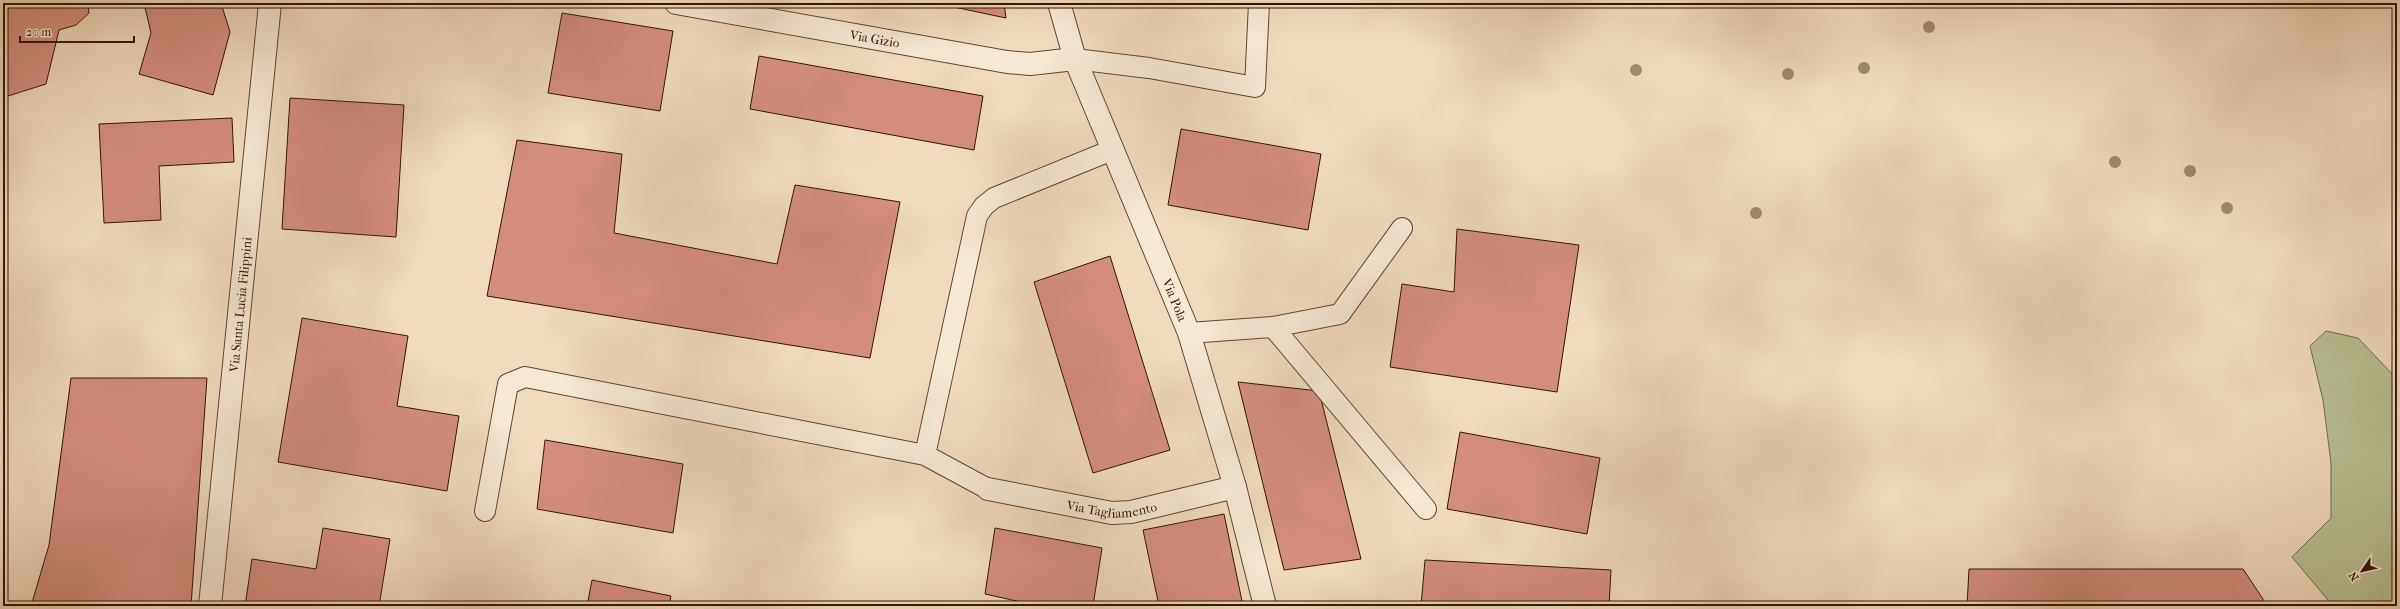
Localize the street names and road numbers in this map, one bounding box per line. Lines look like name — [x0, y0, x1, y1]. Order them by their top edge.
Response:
street label: Via Gizio — [848, 26, 901, 50]
street label: Via Santa Lucia Filippini — [226, 236, 254, 374]
street label: Via Pola — [1159, 275, 1191, 324]
street label: Via Tagliamento — [1065, 497, 1159, 521]

